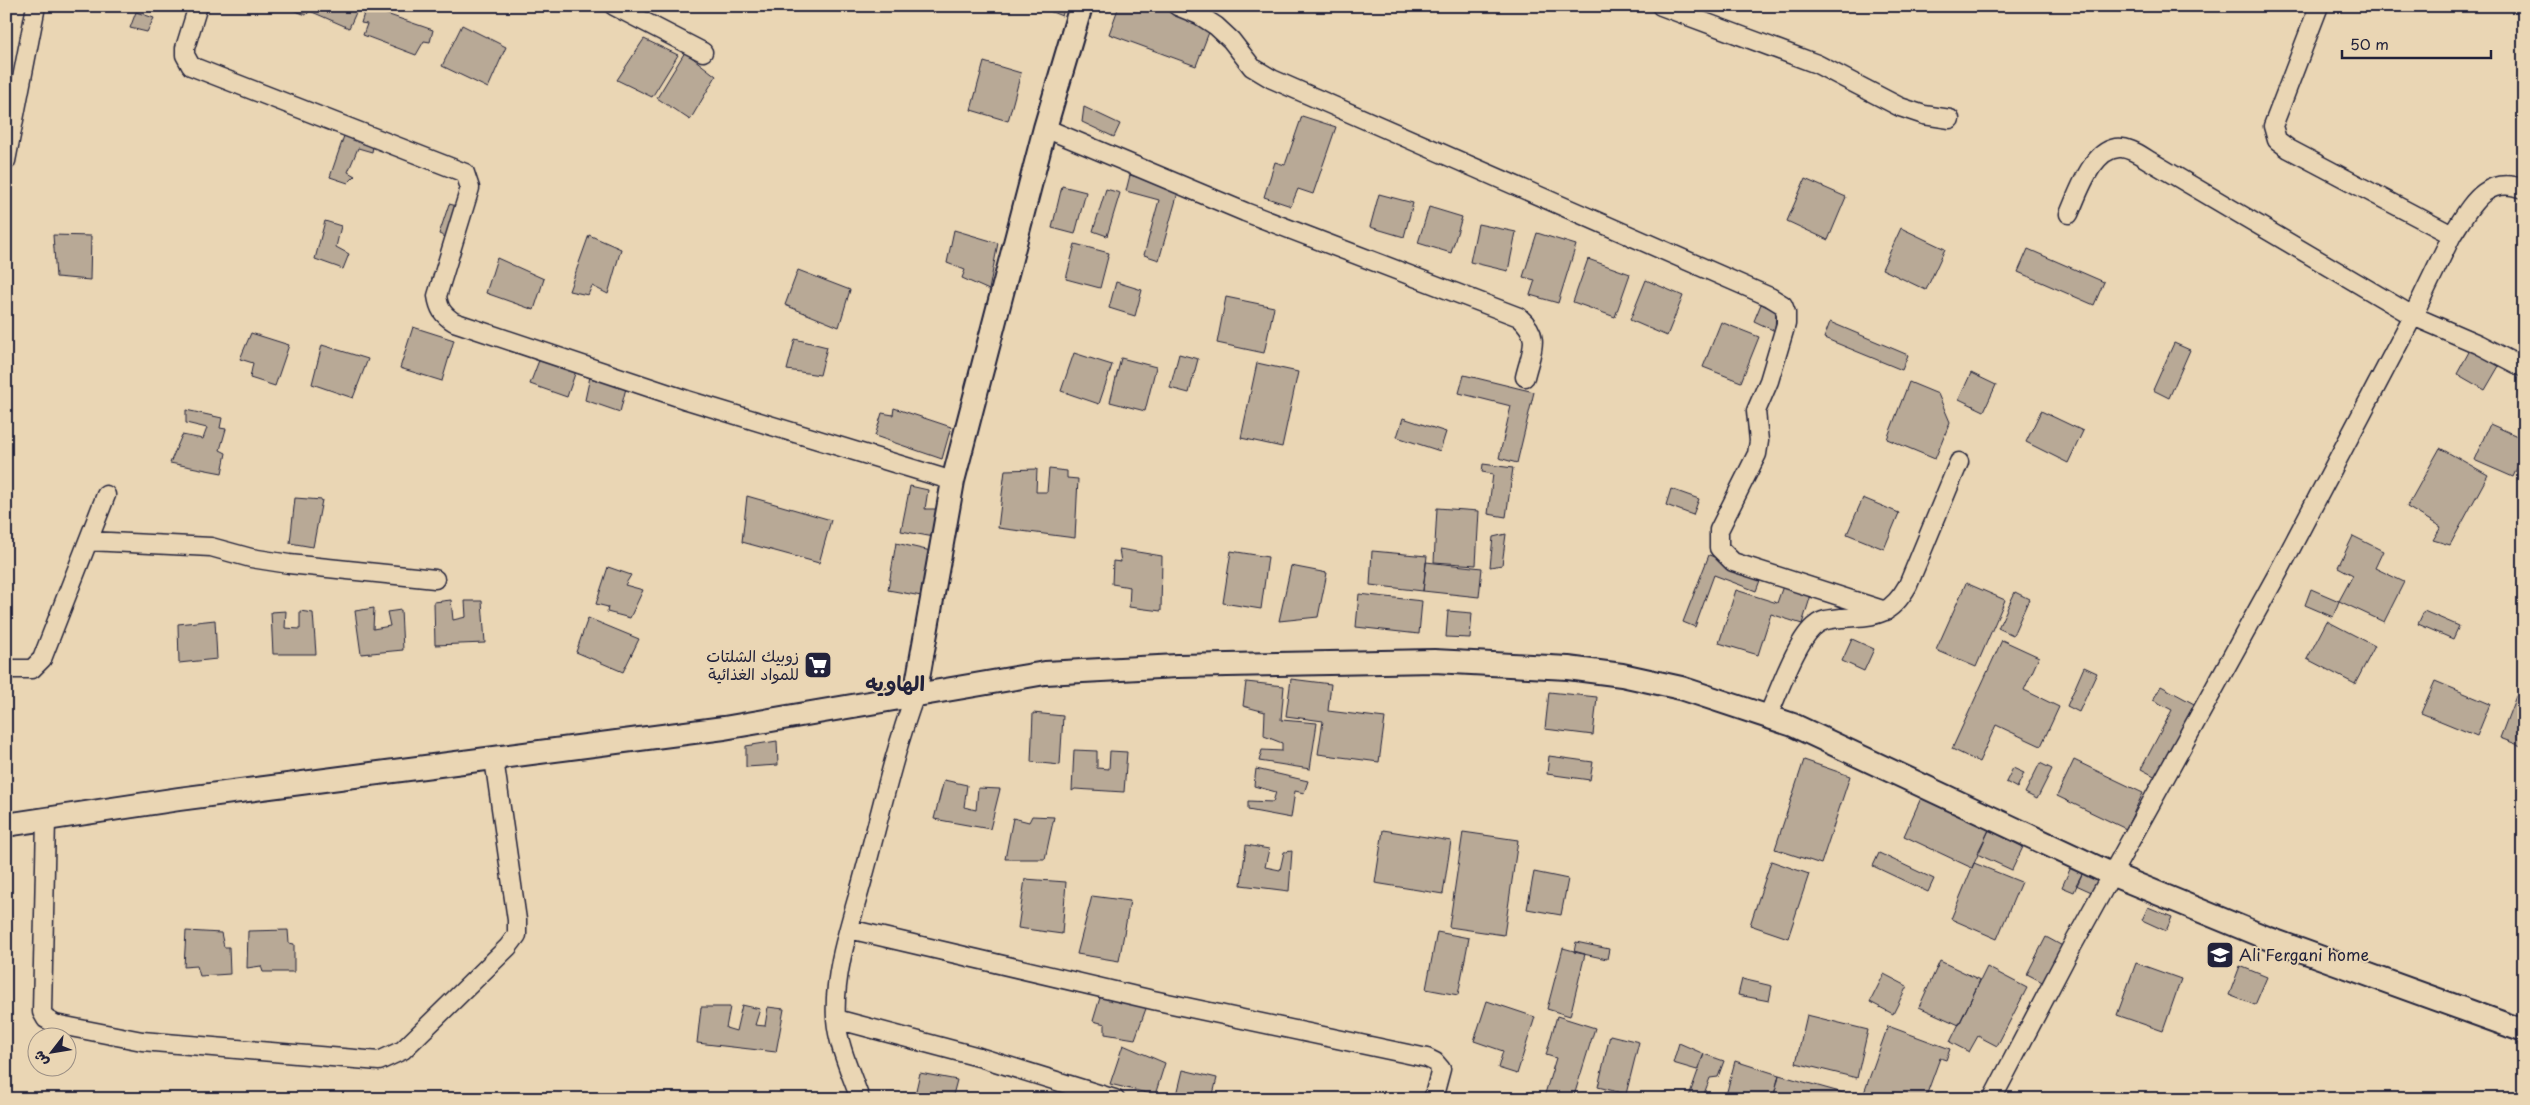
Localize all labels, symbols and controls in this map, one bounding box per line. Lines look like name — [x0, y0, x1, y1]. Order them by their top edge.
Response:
scale bar — [2342, 28, 2491, 60]
text: 50 m — [2350, 32, 2389, 55]
place label: زوبيك الشلتات للمواد الغذائية — [706, 643, 799, 685]
supermarket icon: زوبيك الشلتات للمواد الغذائية — [803, 650, 833, 680]
district label: الهاويه — [865, 666, 925, 698]
school or university icon: Ali Fergani home — [2205, 940, 2235, 970]
place label: Ali Fergani home — [2239, 942, 2369, 966]
north arrow — [28, 1028, 78, 1078]
text: ش — [27, 1047, 53, 1071]

